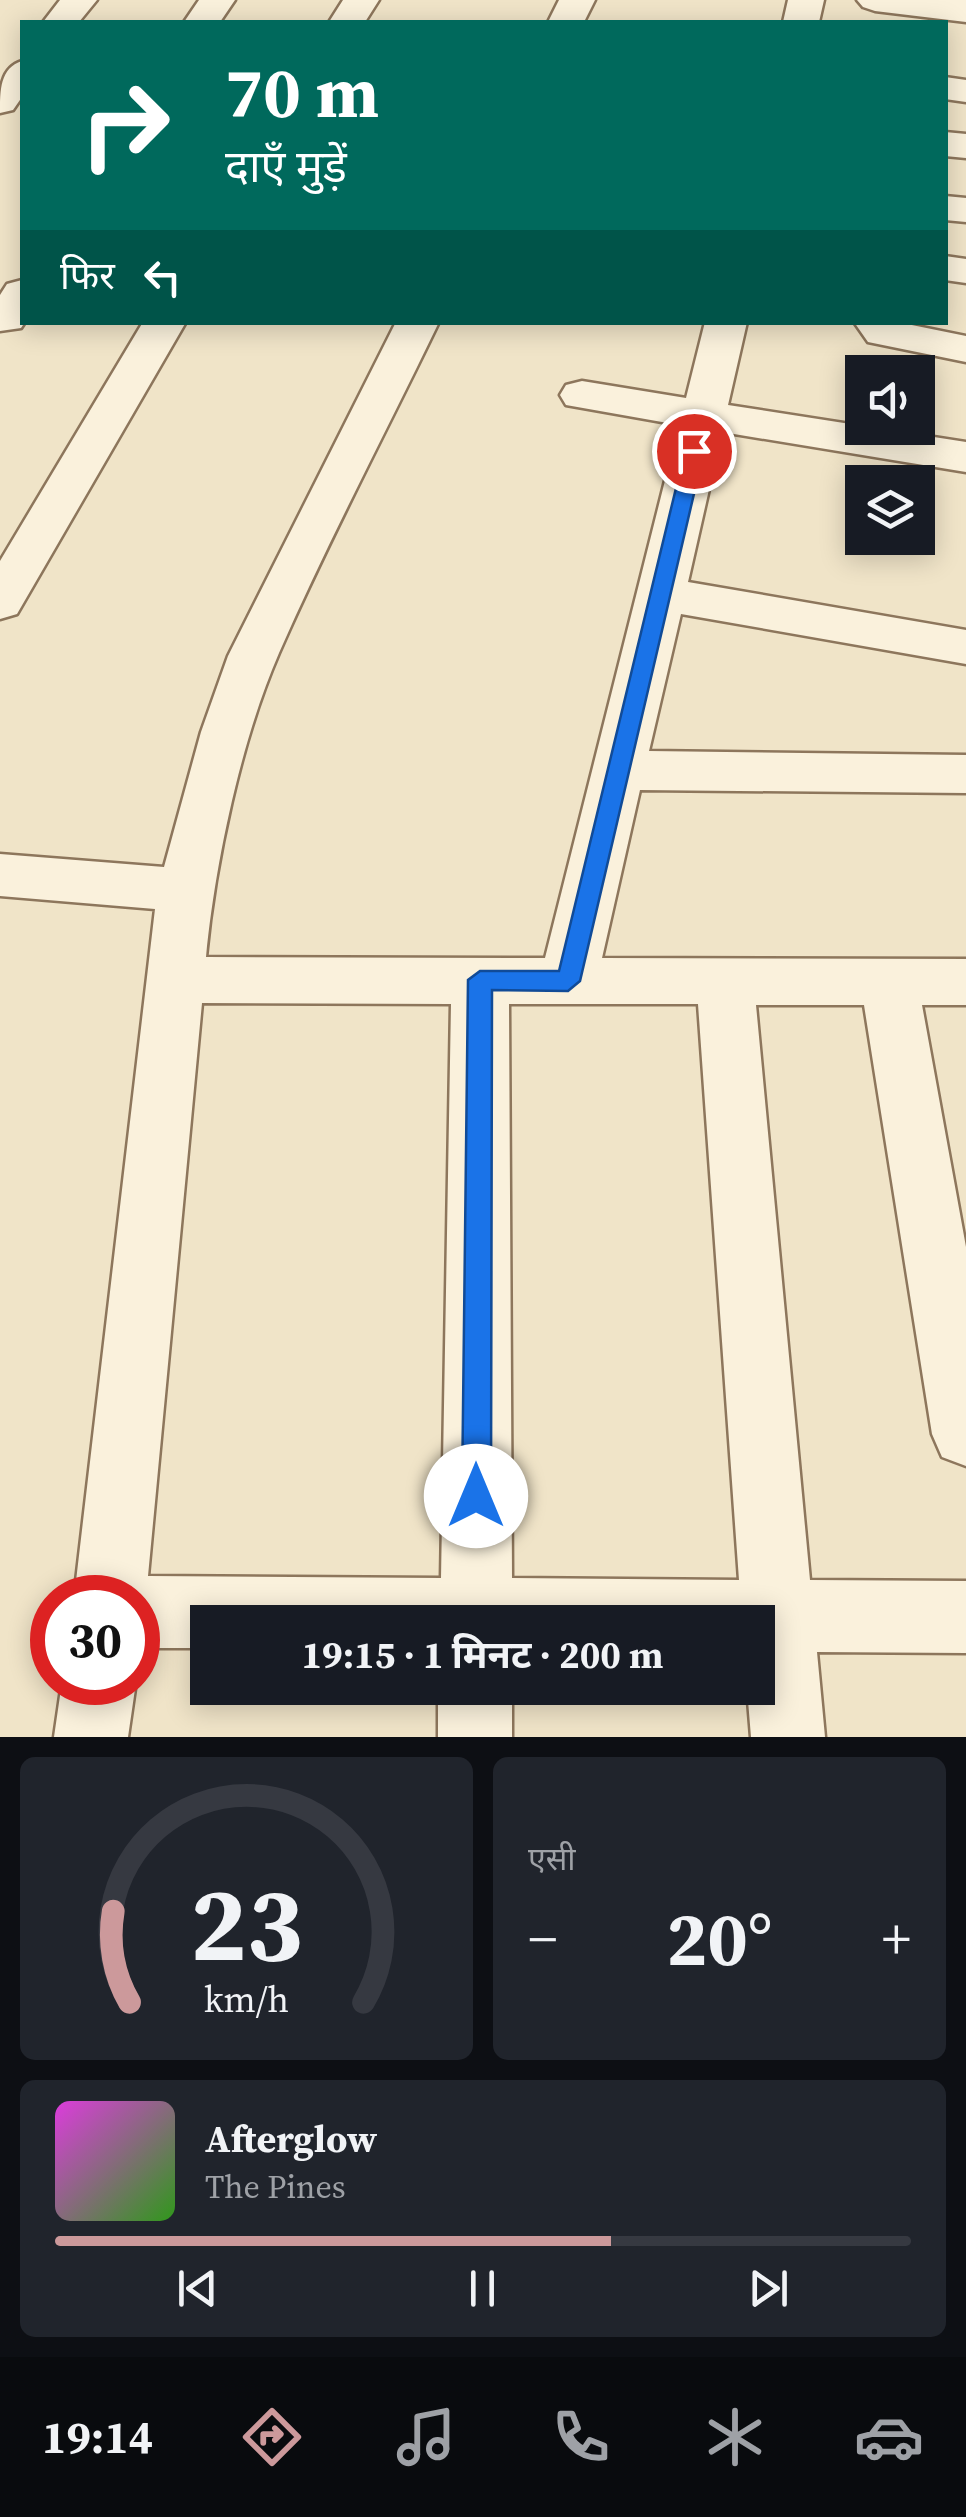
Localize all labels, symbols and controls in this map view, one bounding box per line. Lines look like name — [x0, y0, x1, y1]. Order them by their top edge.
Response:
text: 70 m — [225, 44, 379, 140]
icon: right — [60, 60, 190, 190]
text: दाएँ मुड़ें — [225, 135, 347, 197]
text: फिर — [60, 250, 115, 302]
icon: left — [135, 250, 190, 305]
map controls — [845, 355, 935, 555]
button: sound — [845, 355, 935, 445]
pin — [652, 409, 737, 494]
icon: arrive — [667, 424, 722, 479]
button: layers — [845, 465, 935, 555]
position arrow — [424, 1444, 528, 1548]
speed limit sign: 30 — [30, 1575, 160, 1705]
text: 19:15 · 1 मिनट · 200 m — [302, 1629, 664, 1681]
text: एसी — [528, 1837, 576, 1881]
text: 23 — [190, 1852, 303, 1995]
text: 20° — [667, 1887, 772, 1990]
text: − — [528, 1901, 557, 1976]
text: + — [882, 1901, 911, 1976]
text: km/h — [204, 1975, 289, 2024]
text: Afterglow — [205, 2113, 377, 2165]
text: The Pines — [205, 2165, 346, 2209]
icon: previous — [170, 2261, 225, 2316]
icon: pause — [455, 2261, 510, 2316]
icon: next — [741, 2261, 796, 2316]
icon: directions — [237, 2402, 307, 2472]
icon: music — [391, 2402, 461, 2472]
icon: phone — [546, 2402, 616, 2472]
icon: climate — [700, 2402, 770, 2472]
icon: car — [854, 2402, 924, 2472]
text: 19:14 — [42, 2406, 153, 2468]

